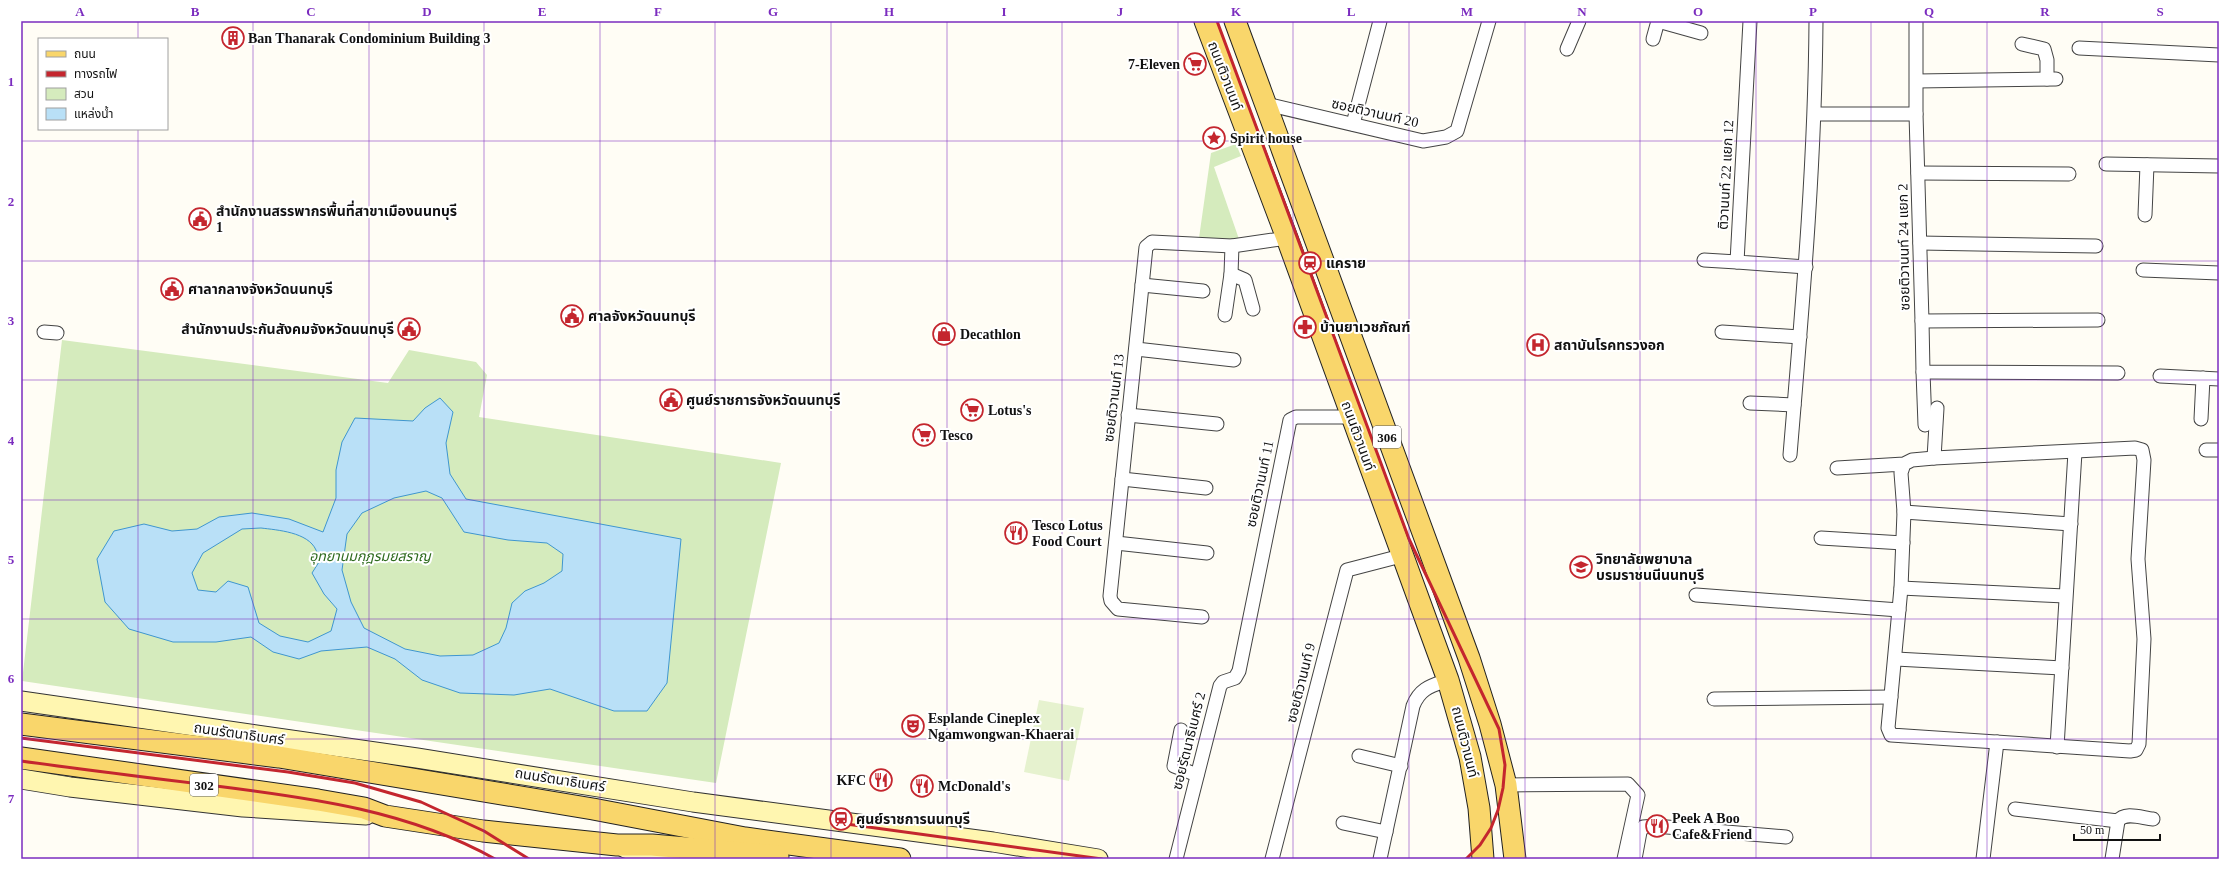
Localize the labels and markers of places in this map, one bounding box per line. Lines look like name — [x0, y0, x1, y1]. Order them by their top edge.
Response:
building icon: Ban Thanarak Condominium Building 3 — [220, 25, 246, 51]
place label: Ban Thanarak Condominium Building 3 — [248, 31, 491, 46]
supermarket icon: 7-Eleven — [1182, 51, 1208, 77]
place label: 7-Eleven — [1128, 57, 1180, 72]
place icon: Spirit house — [1201, 125, 1227, 151]
place label: Spirit house — [1230, 131, 1302, 146]
place label: สำนักงานสรรพากรพื้นที่สาขาเมืองนนทบุรี 1 — [216, 200, 457, 235]
public building icon: สำนักงานสรรพากรพื้นที่สาขาเมืองนนทบุรี 1 — [187, 206, 213, 232]
station icon: แคราย — [1297, 250, 1323, 276]
place label: แคราย — [1326, 256, 1366, 271]
public building icon: ศาลากลางจังหวัดนนทบุรี — [159, 276, 185, 302]
place label: ศาลากลางจังหวัดนนทบุรี — [188, 281, 333, 298]
public building icon: ศาลจังหวัดนนทบุรี — [559, 303, 585, 329]
place label: ศาลจังหวัดนนทบุรี — [588, 308, 696, 325]
pharmacy icon: บ้านยาเวชภัณฑ์ — [1292, 314, 1318, 340]
public building icon: สำนักงานประกันสังคมจังหวัดนนทบุรี — [396, 316, 422, 342]
place label: บ้านยาเวชภัณฑ์ — [1320, 320, 1410, 335]
place label: สำนักงานประกันสังคมจังหวัดนนทบุรี — [181, 321, 394, 338]
shop icon: Decathlon — [931, 321, 957, 347]
place label: Decathlon — [960, 327, 1021, 342]
hospital icon: สถาบันโรคทรวงอก — [1525, 332, 1551, 358]
place label: สถาบันโรคทรวงอก — [1554, 338, 1665, 353]
public building icon: ศูนย์ราชการจังหวัดนนทบุรี — [658, 387, 684, 413]
place label: ศูนย์ราชการจังหวัดนนทบุรี — [686, 392, 841, 410]
supermarket icon: Lotus's — [959, 397, 985, 423]
place label: Lotus's — [988, 403, 1032, 418]
supermarket icon: Tesco — [911, 422, 937, 448]
place label: Tesco — [940, 428, 973, 443]
place label: Tesco Lotus Food Court — [1032, 518, 1103, 549]
restaurant icon: Tesco Lotus Food Court — [1003, 520, 1029, 546]
place label: วิทยาลัยพยาบาล บรมราชนนีนนทบุรี — [1596, 552, 1704, 584]
school or university icon: วิทยาลัยพยาบาล บรมราชนนีนนทบุรี — [1568, 554, 1594, 580]
place label: Esplande Cineplex Ngamwongwan-Khaerai — [928, 711, 1074, 742]
theatre icon: Esplande Cineplex Ngamwongwan-Khaerai — [900, 713, 926, 739]
restaurant icon: KFC — [868, 767, 894, 793]
place label: KFC — [836, 773, 866, 788]
restaurant icon: McDonald's — [909, 773, 935, 799]
place label: McDonald's — [938, 779, 1011, 794]
station icon: ศูนย์ราชการนนทบุรี — [828, 806, 854, 832]
place label: ศูนย์ราชการนนทบุรี — [856, 811, 970, 829]
place label: Peek A Boo Cafe&Friend — [1672, 811, 1752, 842]
restaurant icon: Peek A Boo Cafe&Friend — [1644, 813, 1670, 839]

